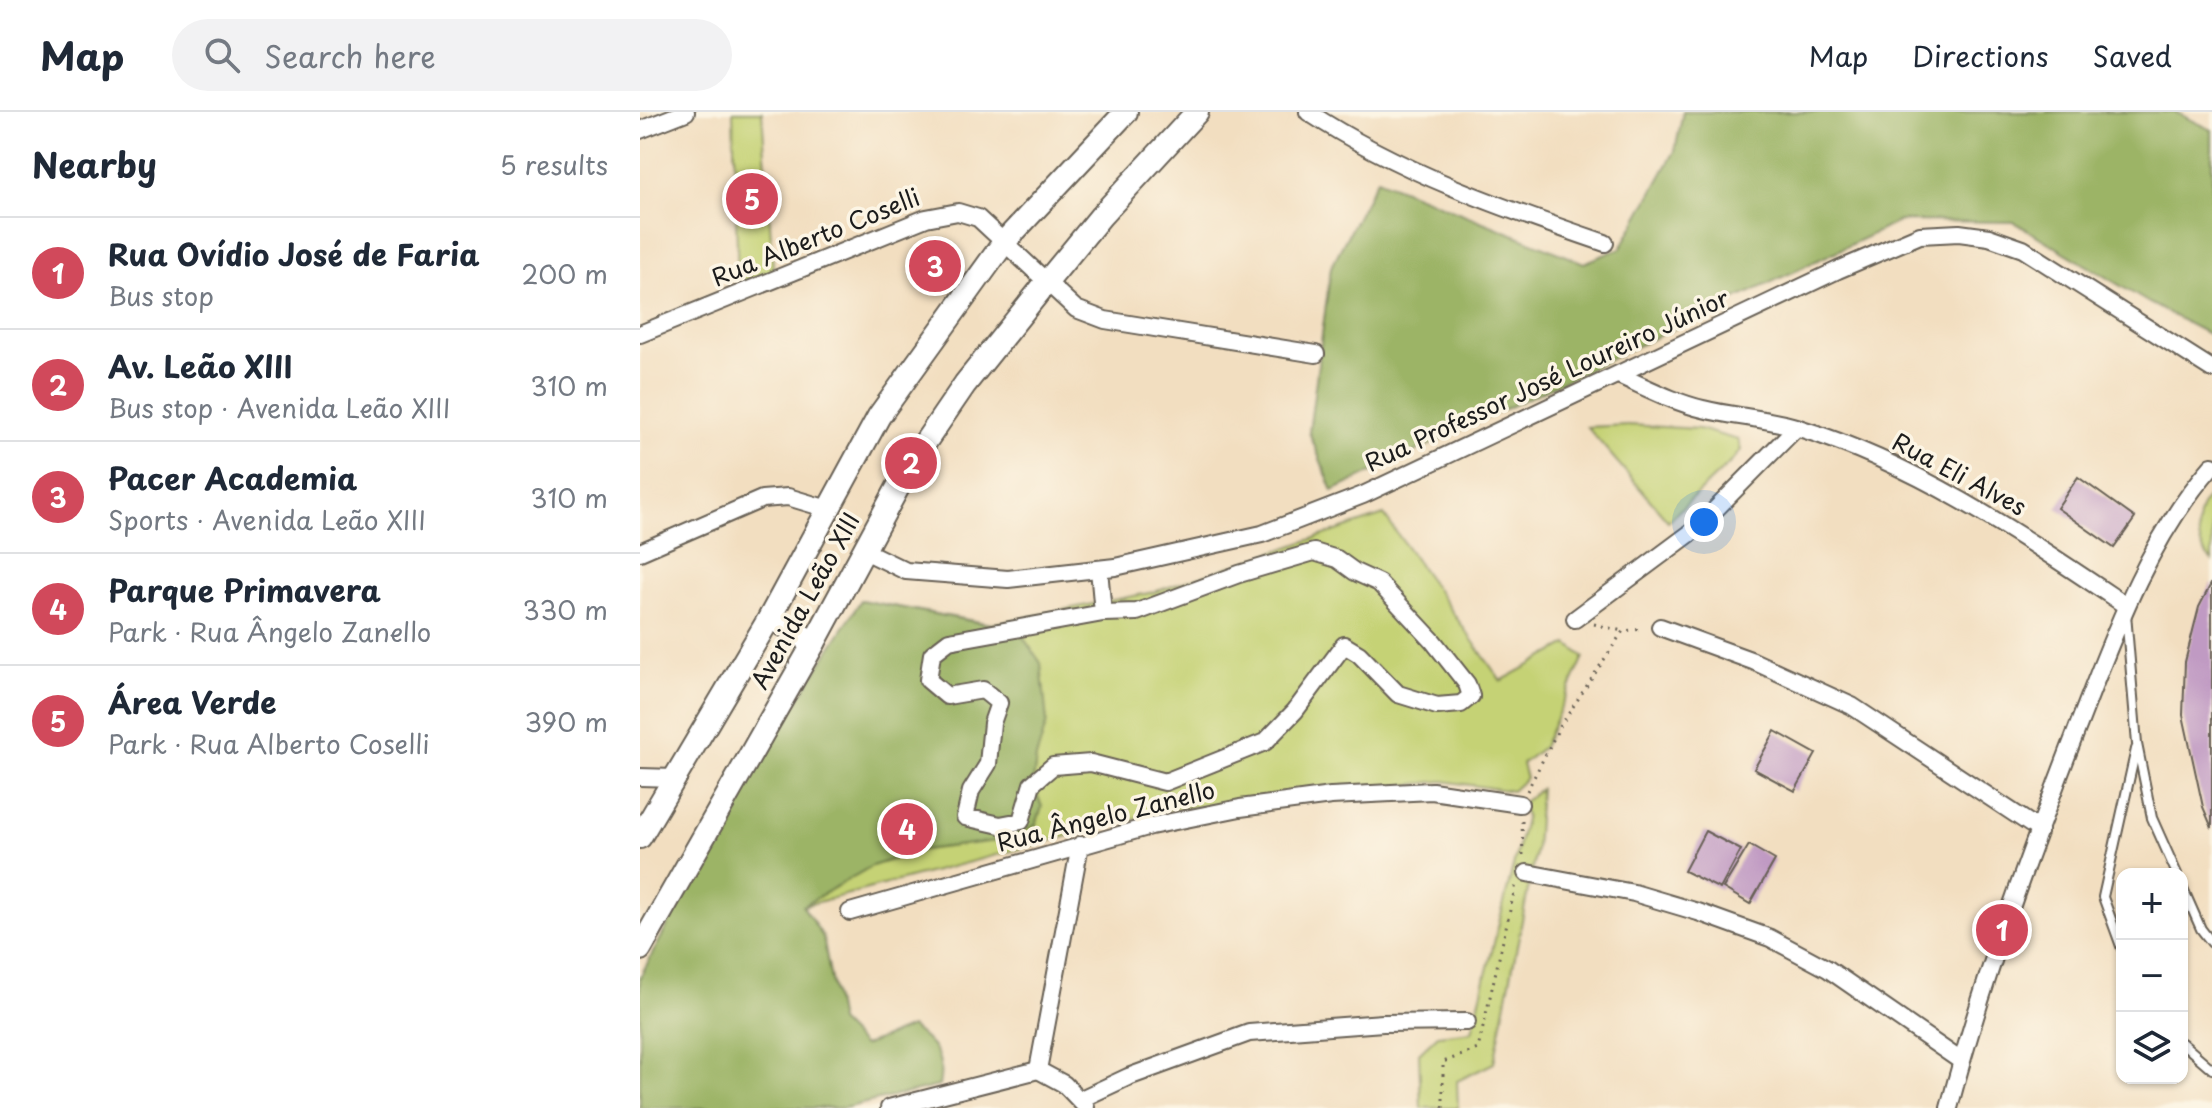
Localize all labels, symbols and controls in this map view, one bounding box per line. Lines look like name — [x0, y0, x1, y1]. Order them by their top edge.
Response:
search box — [172, 19, 732, 91]
text: Map — [40, 27, 124, 84]
icon: search — [200, 33, 244, 77]
text: Search here — [264, 33, 436, 78]
text: Map — [1809, 34, 1868, 77]
text: Directions — [1912, 34, 2049, 77]
text: Saved — [2093, 34, 2172, 77]
text: Nearby — [32, 138, 157, 190]
text: 5 results — [500, 145, 608, 184]
pin: 5 — [726, 169, 778, 229]
street label: Rua Alberto Coselli — [706, 178, 925, 294]
text: Rua Ovídio José de Faria — [108, 231, 480, 276]
pin: 3 — [909, 236, 961, 296]
text: 1 — [52, 254, 64, 293]
text: 200 m — [521, 254, 608, 293]
text: Bus stop — [108, 276, 214, 315]
street label: Rua Professor José Loureiro Júnior — [1358, 279, 1734, 480]
text: Av. Leão XIII — [108, 343, 292, 388]
text: 2 — [49, 366, 67, 405]
text: 310 m — [530, 366, 608, 405]
text: Bus stop · Avenida Leão XIII — [108, 388, 451, 427]
street label: Rua Eli Alves — [1887, 423, 2033, 524]
pin: 2 — [885, 433, 937, 493]
text: Pacer Academia — [108, 455, 357, 500]
text: 3 — [49, 478, 67, 517]
text: 310 m — [530, 478, 608, 517]
text: Sports · Avenida Leão XIII — [108, 500, 426, 539]
your location — [1684, 502, 1724, 542]
street label: Avenida Leão XIII — [741, 505, 868, 695]
text: Parque Primavera — [108, 567, 381, 612]
text: 4 — [49, 590, 67, 629]
text: 330 m — [523, 590, 608, 629]
text: Park · Rua Ângelo Zanello — [108, 612, 431, 651]
text: Área Verde — [108, 679, 276, 724]
text: 5 — [50, 702, 66, 741]
text: 390 m — [524, 702, 608, 741]
text: Park · Rua Alberto Coselli — [108, 724, 430, 763]
street label: Rua Ângelo Zanello — [993, 771, 1218, 860]
pin: 4 — [881, 799, 933, 859]
map controls — [2116, 868, 2188, 1084]
button: + — [2116, 868, 2188, 940]
pin: 1 — [1976, 900, 2028, 960]
button: − — [2116, 940, 2188, 1012]
button: layers — [2116, 1012, 2188, 1084]

